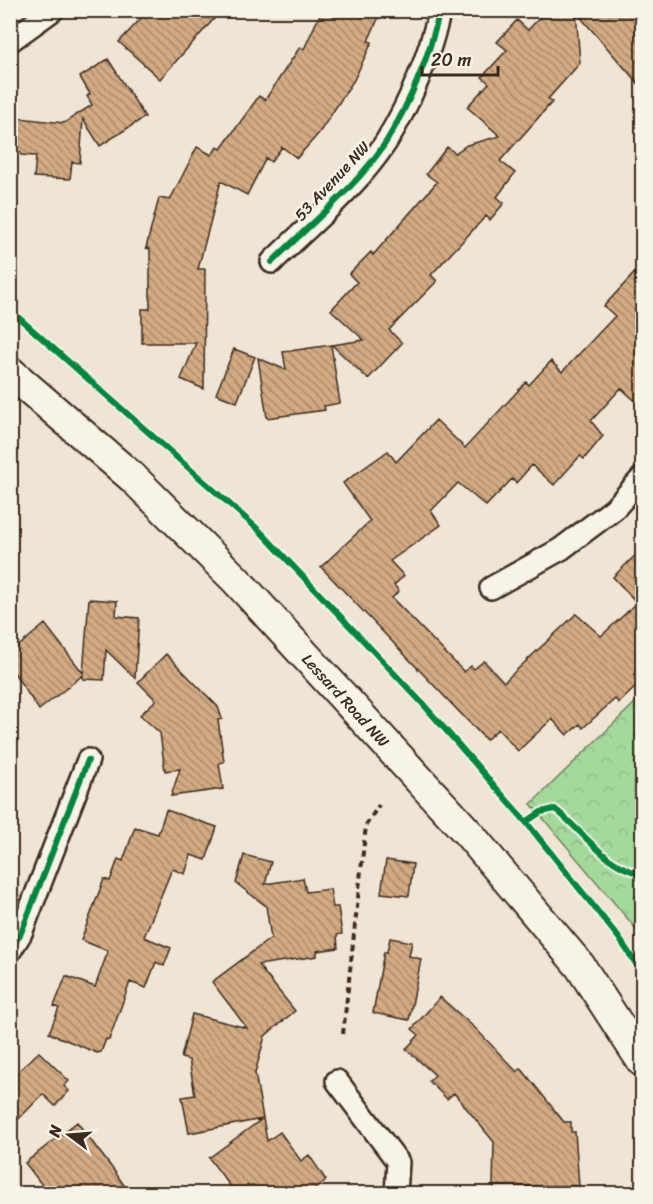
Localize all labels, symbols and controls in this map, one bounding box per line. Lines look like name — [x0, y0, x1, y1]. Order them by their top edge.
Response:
scale bar — [422, 39, 498, 77]
text: 20 m — [431, 44, 471, 76]
street label: 53 Avenue NW — [287, 134, 378, 228]
street label: Lessard Road NW — [295, 646, 397, 754]
north arrow — [39, 1105, 99, 1165]
text: N — [39, 1121, 71, 1141]

